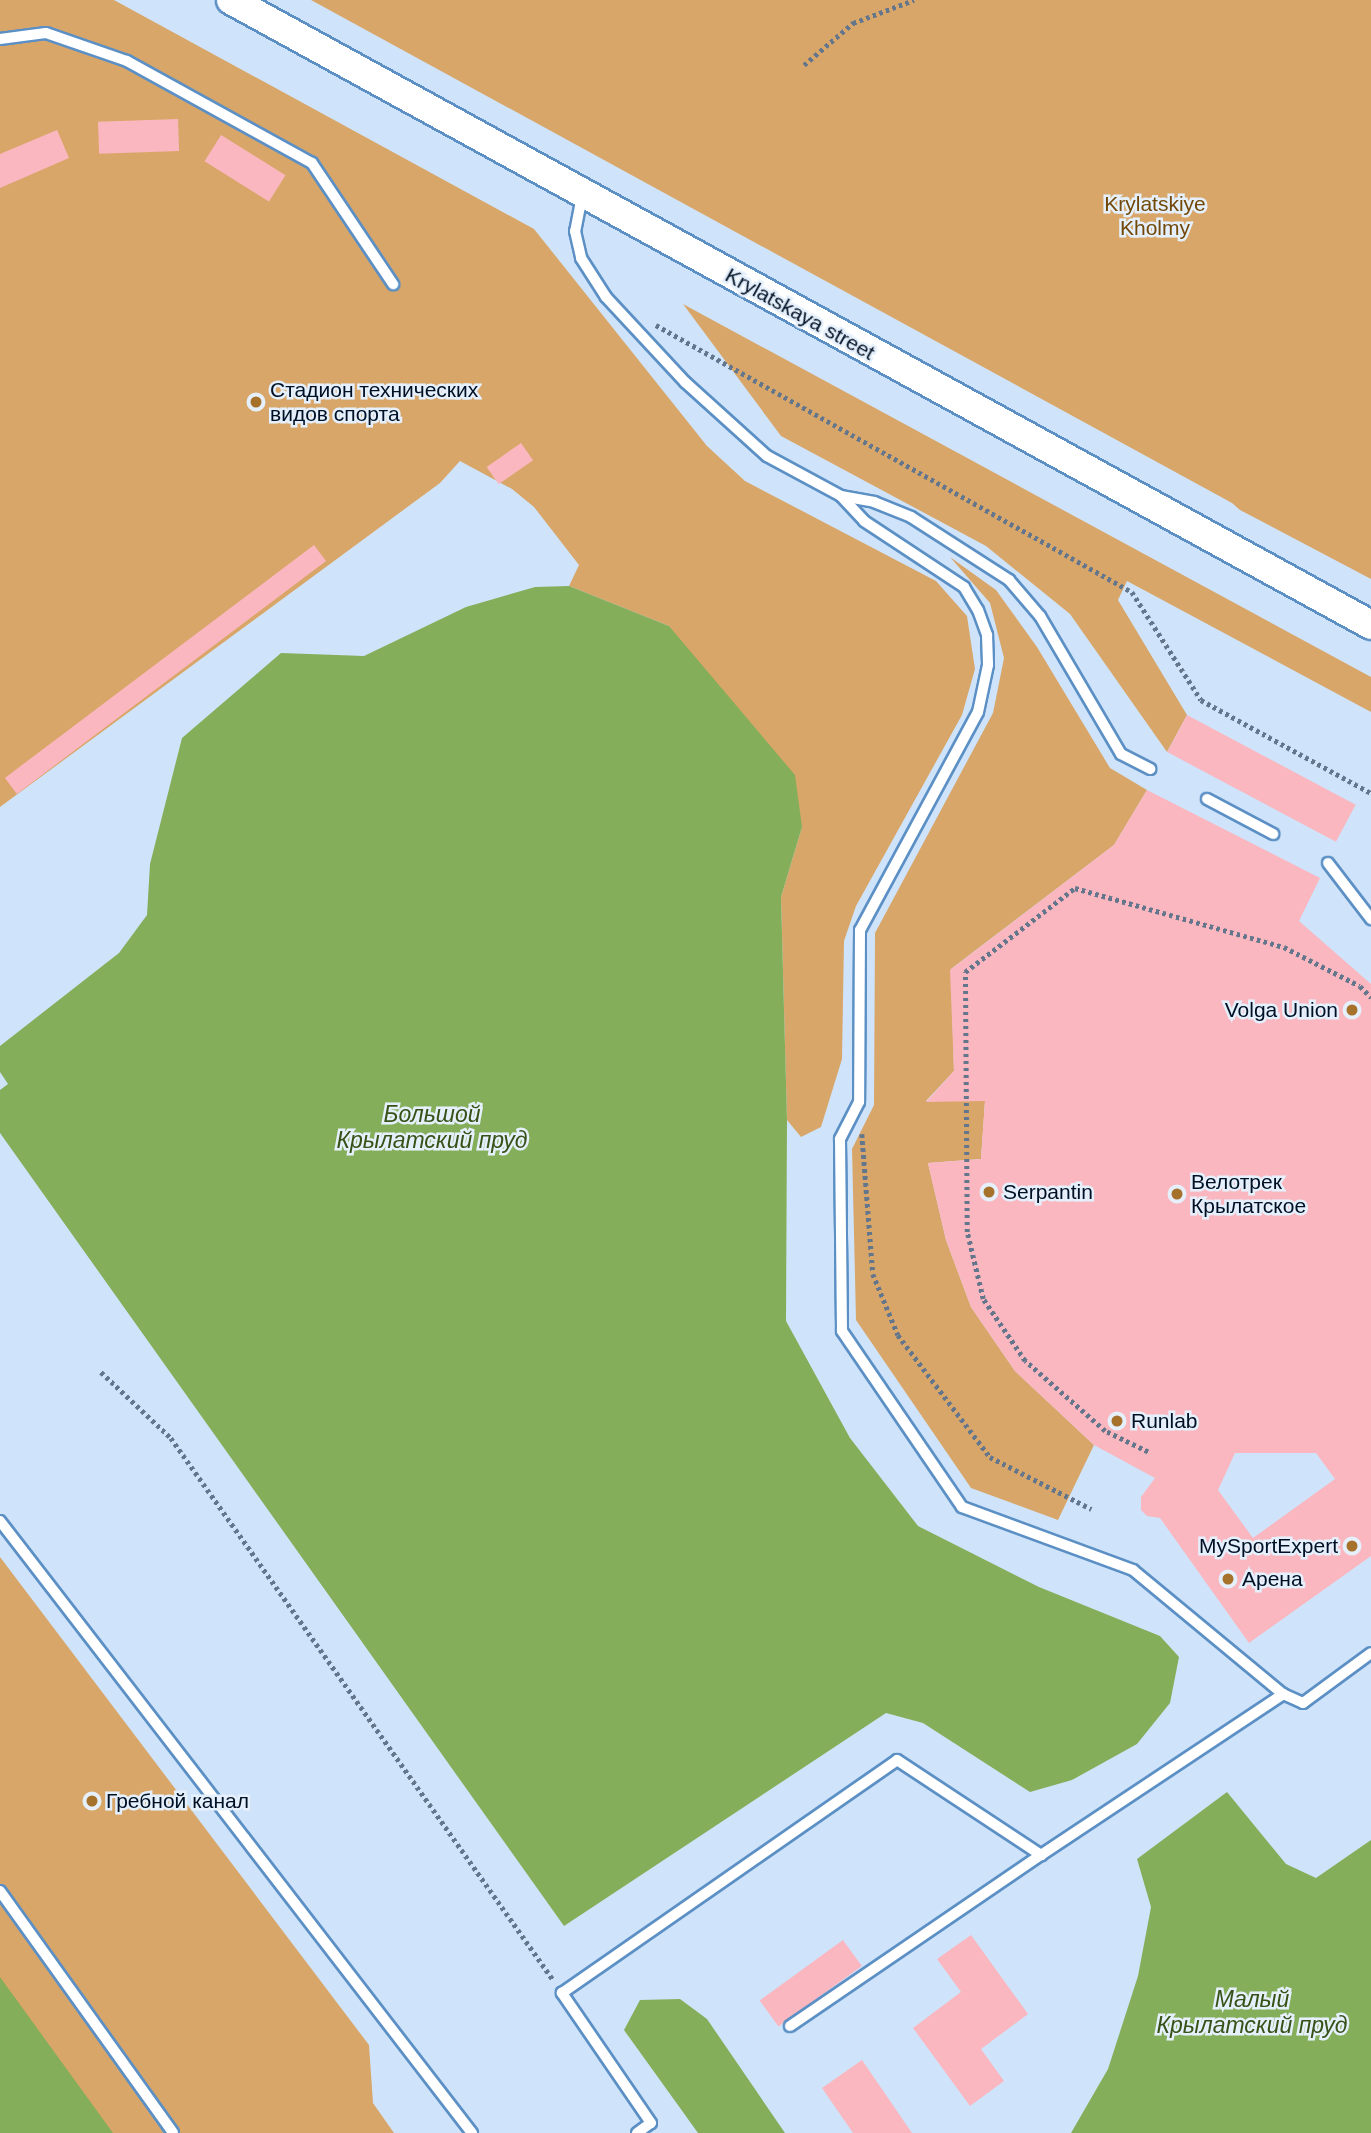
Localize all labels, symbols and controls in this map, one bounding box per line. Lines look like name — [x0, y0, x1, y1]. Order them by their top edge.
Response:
park label: Krylatskiye Kholmy — [1104, 191, 1206, 241]
street label: Krylatskaya street — [721, 263, 879, 365]
place label: Стадион технических видов спорта — [270, 377, 478, 427]
marker: Стадион технических видов спорта — [248, 394, 264, 410]
place label: Volga Union — [1225, 997, 1338, 1023]
marker: Volga Union — [1344, 1002, 1360, 1018]
water label: Большой Крылатский пруд — [336, 1100, 528, 1154]
place label: Велотрек Крылатское — [1191, 1169, 1306, 1219]
place label: Serpantin — [1003, 1179, 1093, 1205]
marker: Serpantin — [981, 1184, 997, 1200]
marker: Велотрек Крылатское — [1169, 1186, 1185, 1202]
place label: Runlab — [1131, 1408, 1198, 1434]
marker: Runlab — [1109, 1413, 1125, 1429]
place label: MySportExpert — [1199, 1533, 1338, 1559]
marker: MySportExpert — [1344, 1538, 1360, 1554]
place label: Арена — [1242, 1566, 1303, 1592]
marker: Арена — [1220, 1571, 1236, 1587]
place label: Гребной канал — [106, 1788, 249, 1814]
marker: Гребной канал — [84, 1793, 100, 1809]
water label: Малый Крылатский пруд — [1156, 1985, 1348, 2039]

